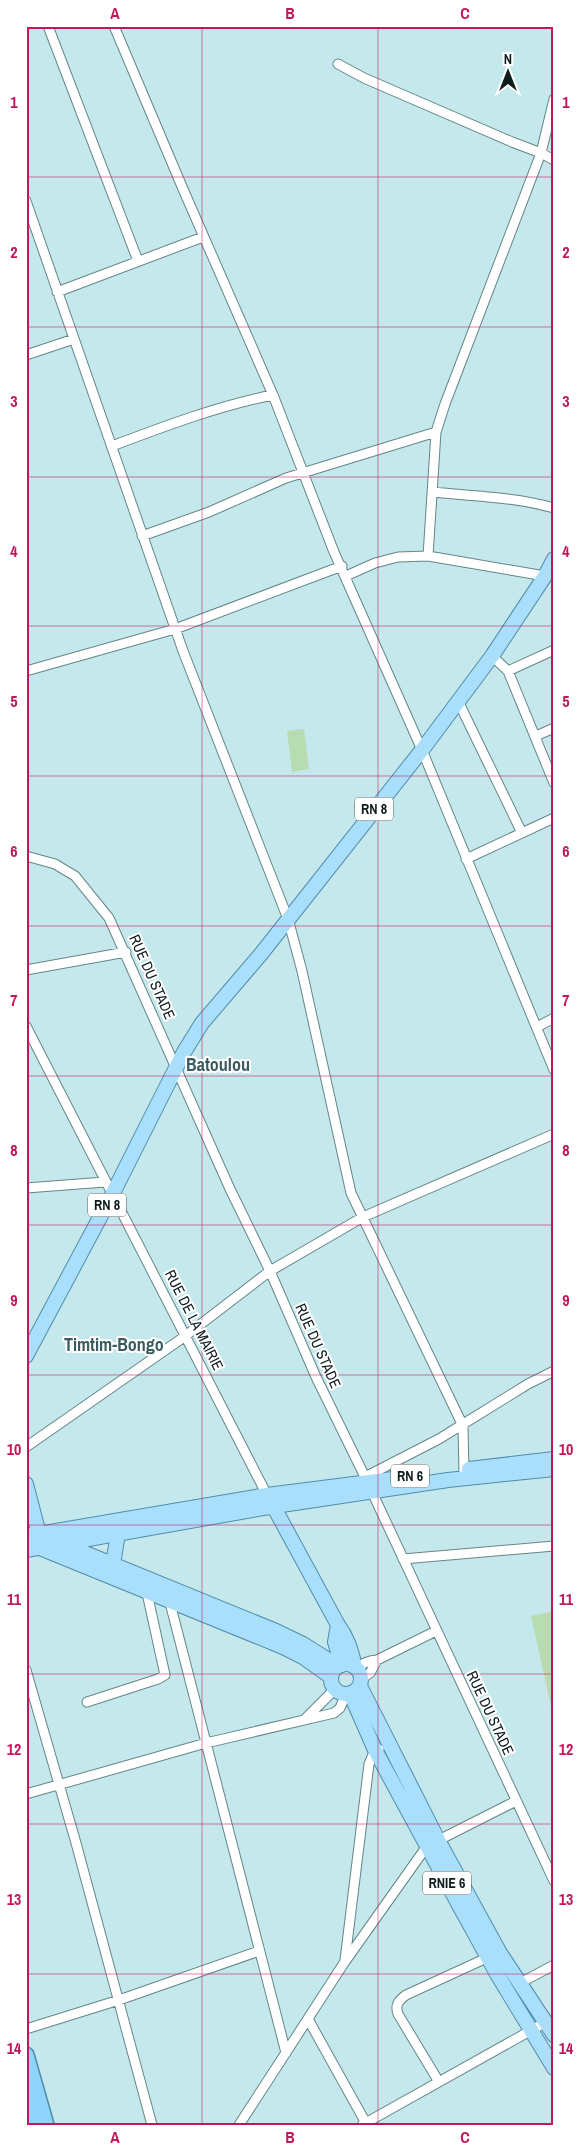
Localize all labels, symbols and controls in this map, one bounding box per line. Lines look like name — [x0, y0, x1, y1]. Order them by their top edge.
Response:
text: A — [110, 2, 120, 24]
text: B — [285, 2, 295, 24]
text: C — [460, 2, 470, 24]
north arrow — [482, 48, 532, 98]
text: N — [504, 50, 512, 68]
text: 1 — [10, 91, 18, 113]
text: 1 — [562, 91, 570, 113]
text: 2 — [10, 241, 18, 263]
text: 2 — [562, 241, 570, 263]
text: 3 — [10, 390, 18, 412]
text: 3 — [562, 390, 570, 412]
text: 4 — [10, 540, 18, 562]
text: 4 — [562, 540, 570, 562]
text: 5 — [10, 690, 18, 712]
text: 5 — [562, 690, 570, 712]
road number: RN 8 — [355, 798, 393, 821]
text: 6 — [10, 840, 18, 862]
text: 6 — [562, 840, 570, 862]
street label: RUE DU STADE — [124, 931, 180, 1022]
text: 7 — [10, 989, 18, 1011]
text: 7 — [562, 989, 570, 1011]
district label: Batoulou — [186, 1052, 250, 1077]
text: 8 — [10, 1139, 18, 1161]
text: 8 — [562, 1139, 570, 1161]
road number: RN 8 — [88, 1194, 126, 1216]
street label: RUE DE LA MAIRIE — [160, 1266, 229, 1374]
text: 9 — [10, 1289, 18, 1311]
text: 9 — [562, 1289, 570, 1311]
street label: RUE DU STADE — [290, 1300, 346, 1391]
district label: Timtim-Bongo — [64, 1332, 164, 1357]
text: 10 — [7, 1438, 21, 1460]
text: 10 — [559, 1438, 573, 1460]
road number: RN 6 — [391, 1464, 429, 1488]
text: 11 — [7, 1588, 22, 1610]
text: 11 — [559, 1588, 574, 1610]
street label: RUE DU STADE — [462, 1667, 519, 1758]
text: 12 — [7, 1738, 21, 1760]
text: 12 — [559, 1738, 573, 1760]
road number: RNIE 6 — [423, 1872, 471, 1895]
text: 13 — [7, 1888, 21, 1910]
text: 13 — [559, 1888, 573, 1910]
text: 14 — [7, 2037, 22, 2059]
text: 14 — [559, 2037, 574, 2059]
text: A — [110, 2126, 120, 2148]
text: B — [285, 2126, 295, 2148]
text: C — [460, 2126, 470, 2148]

